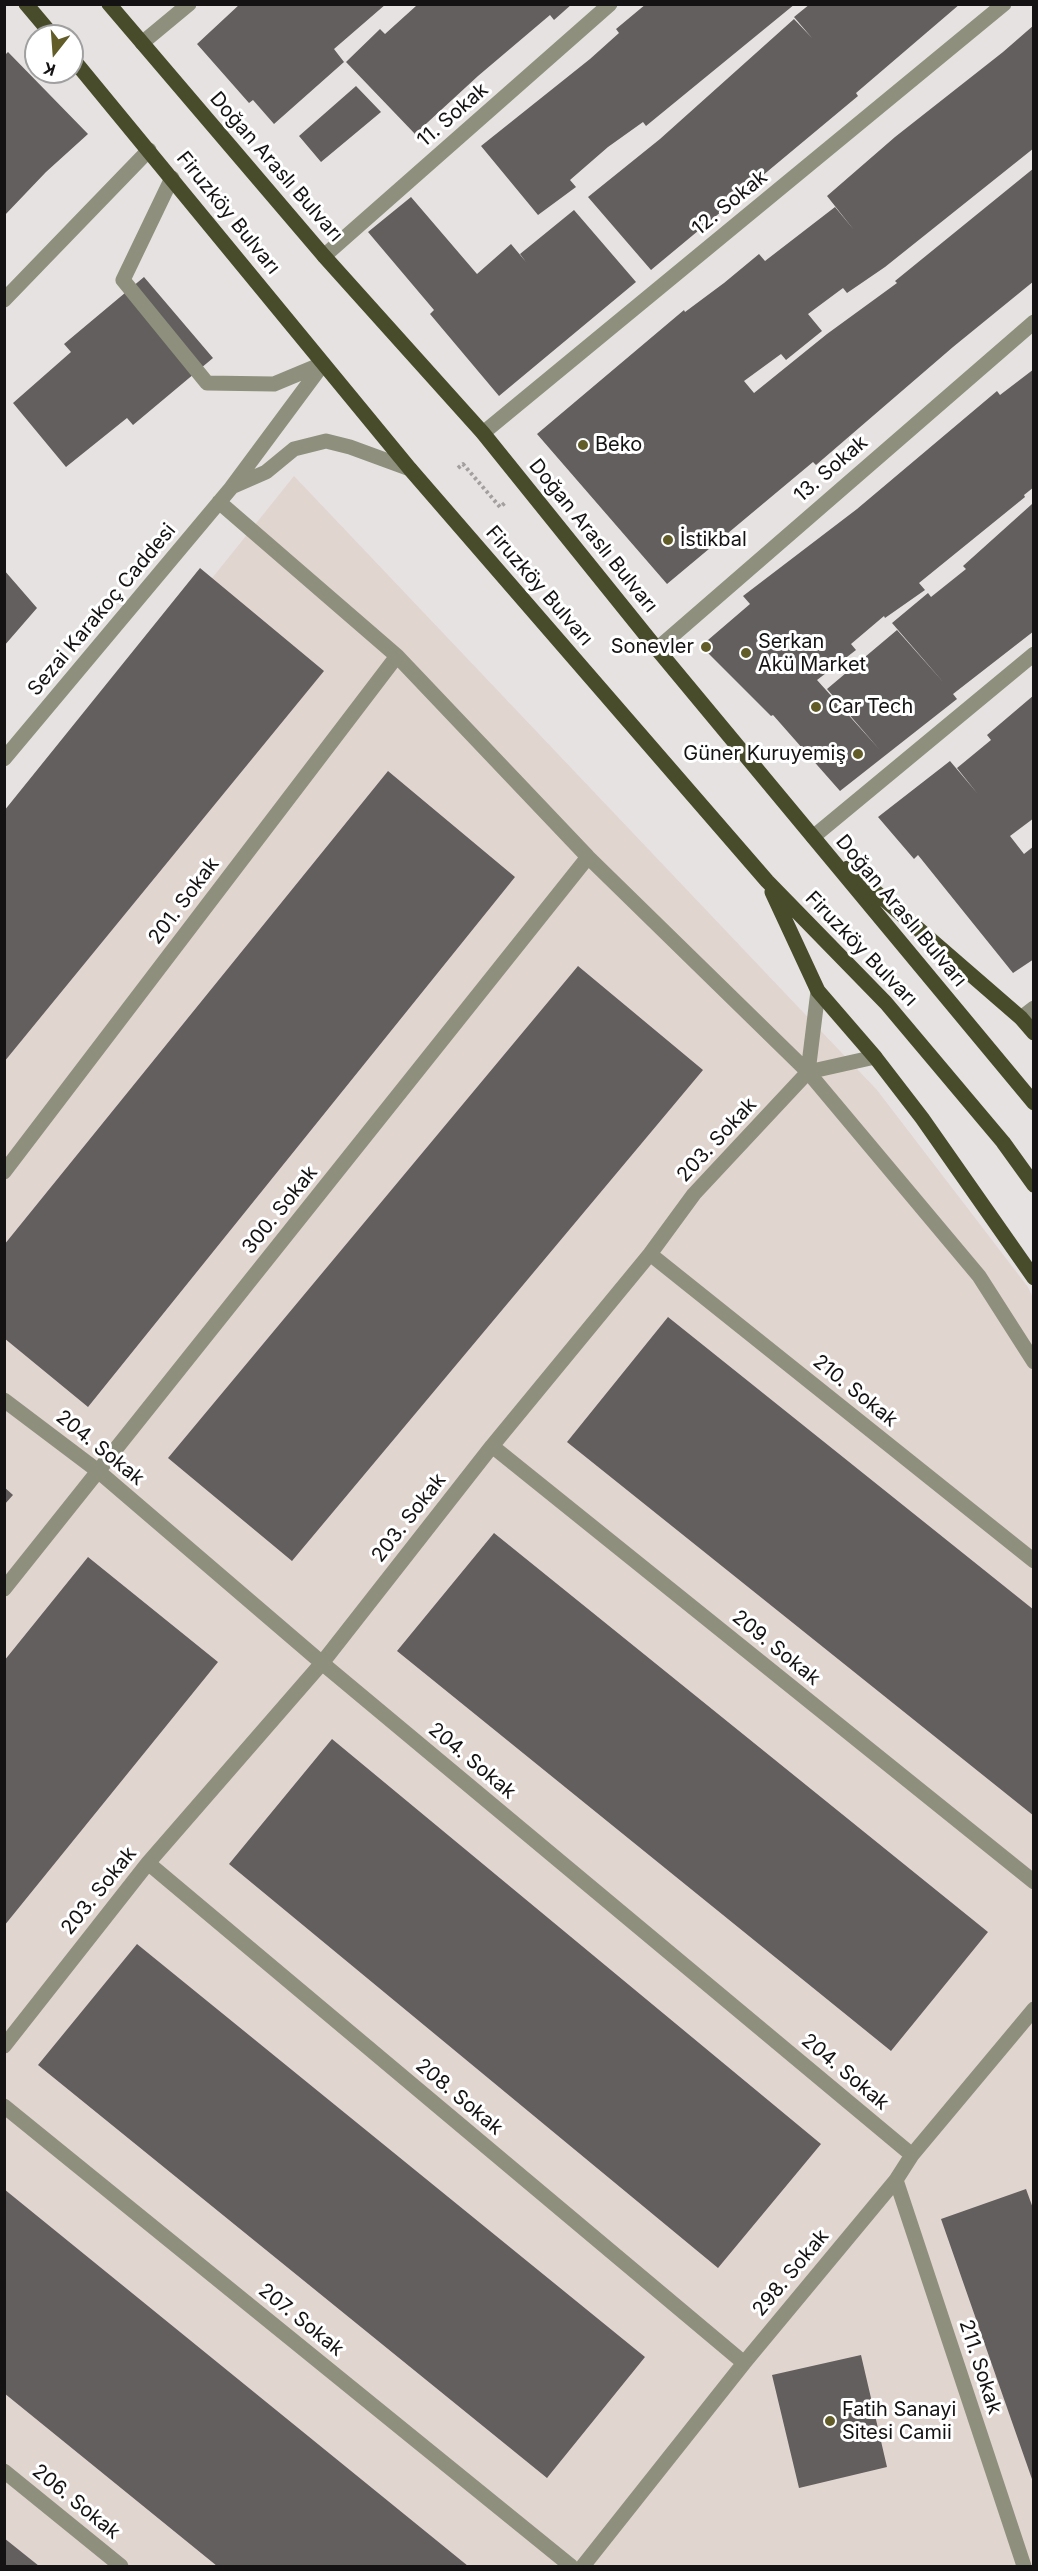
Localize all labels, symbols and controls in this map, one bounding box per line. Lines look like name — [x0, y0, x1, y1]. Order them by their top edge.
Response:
north arrow — [24, 24, 84, 84]
text: K — [41, 58, 58, 81]
street label: 11. Sokak — [413, 78, 493, 152]
street label: Doğan Araslı Bulvarı — [204, 87, 348, 247]
street label: Firuzköy Bulvarı — [171, 147, 285, 279]
street label: 12. Sokak — [688, 165, 772, 241]
street label: 13. Sokak — [789, 431, 873, 507]
place label: Beko — [595, 433, 642, 457]
marker: Beko — [576, 438, 590, 452]
street label: Doğan Araslı Bulvarı — [524, 454, 662, 618]
street label: Sezai Karakoç Caddesi — [23, 519, 181, 701]
street label: Firuzköy Bulvarı — [480, 521, 598, 651]
place label: İstikbal — [680, 528, 747, 552]
marker: İstikbal — [661, 533, 675, 547]
place label: Serkan Akü Market — [758, 630, 866, 677]
place label: Sonevler — [611, 635, 694, 659]
marker: Sonevler — [699, 640, 713, 654]
marker: Serkan Akü Market — [739, 646, 753, 660]
place label: Car Tech — [828, 695, 913, 719]
marker: Car Tech — [809, 700, 823, 714]
place label: Güner Kuruyemiş — [683, 742, 846, 766]
marker: Güner Kuruyemiş — [851, 747, 865, 761]
street label: Doğan Araslı Bulvarı — [831, 830, 971, 992]
street label: 201. Sokak — [144, 853, 224, 949]
street label: Firuzköy Bulvarı — [800, 886, 922, 1012]
street label: 203. Sokak — [672, 1093, 762, 1187]
street label: 300. Sokak — [237, 1161, 323, 1259]
street label: 210. Sokak — [808, 1350, 902, 1432]
street label: 204. Sokak — [51, 1405, 149, 1491]
street label: 203. Sokak — [367, 1469, 451, 1567]
street label: 209. Sokak — [727, 1605, 825, 1691]
street label: 204. Sokak — [424, 1718, 520, 1804]
street label: 203. Sokak — [56, 1842, 142, 1940]
street label: 204. Sokak — [797, 2029, 893, 2115]
street label: 208. Sokak — [411, 2054, 507, 2140]
street label: 298. Sokak — [748, 2225, 834, 2321]
street label: 207. Sokak — [254, 2278, 348, 2362]
street label: 211. Sokak — [953, 2317, 1007, 2417]
place label: Fatih Sanayi Sitesi Camii — [842, 2398, 956, 2445]
marker: Fatih Sanayi Sitesi Camii — [823, 2414, 837, 2428]
street label: 206. Sokak — [27, 2459, 125, 2545]

